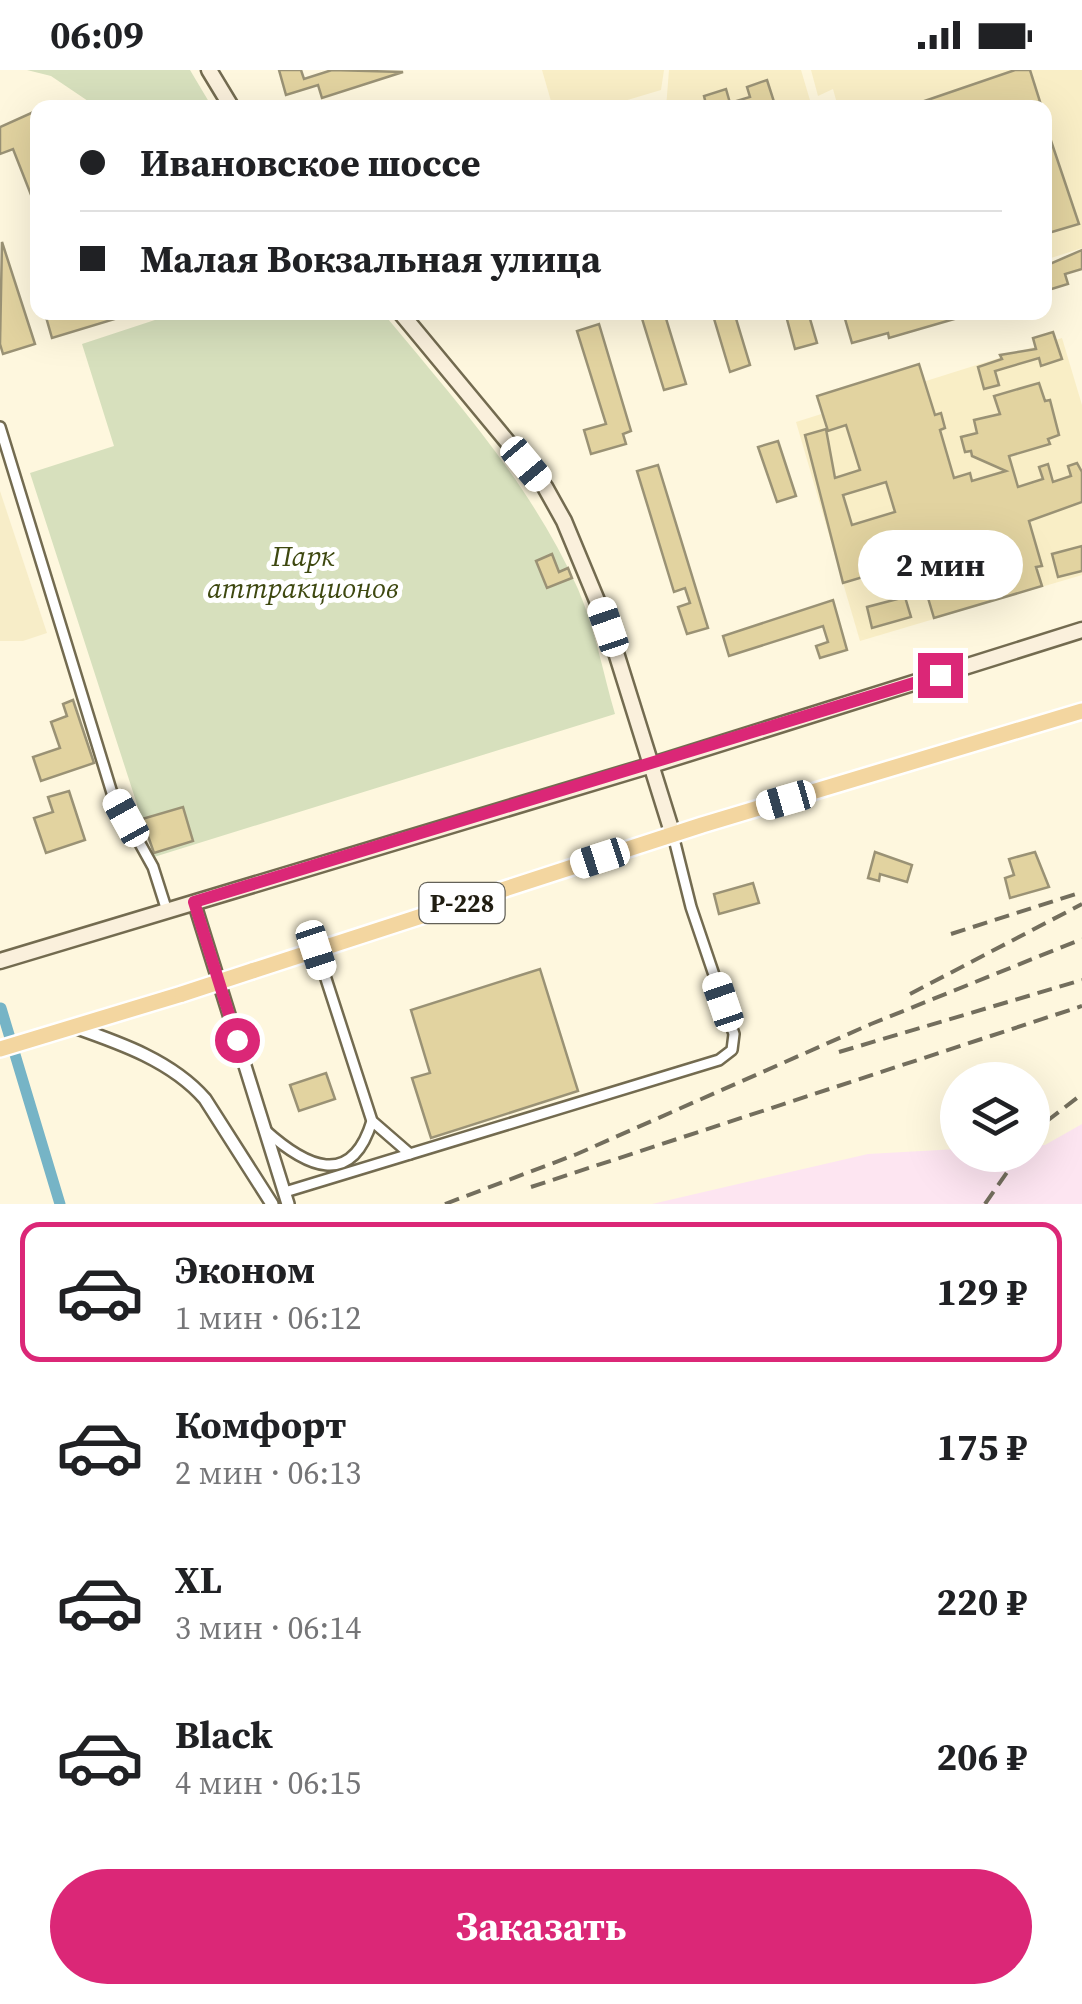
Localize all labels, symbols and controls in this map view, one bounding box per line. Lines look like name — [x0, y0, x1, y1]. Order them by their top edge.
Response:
text: 06:09 — [50, 9, 144, 61]
text: Ивановское шоссе — [140, 137, 481, 189]
text: Малая Вокзальная улица — [140, 233, 601, 285]
car — [495, 431, 557, 497]
callout: 2 мин — [858, 530, 1022, 600]
park label: Парк аттракционов — [207, 537, 399, 607]
text: 2 мин — [896, 543, 985, 587]
car — [584, 594, 632, 660]
route end — [918, 653, 963, 698]
car — [753, 777, 819, 823]
car — [98, 784, 154, 852]
car — [567, 834, 633, 882]
road number: Р-228 — [420, 883, 504, 923]
car — [292, 917, 340, 983]
car — [699, 969, 747, 1035]
route start — [215, 1018, 260, 1063]
map controls — [940, 1062, 1050, 1172]
button: layers — [940, 1062, 1050, 1172]
text: Эконом — [175, 1244, 315, 1296]
icon: car — [55, 1247, 145, 1337]
text: 129 ₽ — [936, 1266, 1027, 1318]
text: 1 мин · 06:12 — [175, 1296, 361, 1340]
text: Комфорт — [175, 1399, 346, 1451]
icon: car — [55, 1402, 145, 1492]
text: 175 ₽ — [936, 1421, 1027, 1473]
text: 2 мин · 06:13 — [175, 1451, 361, 1495]
text: XL — [175, 1554, 222, 1606]
icon: car — [55, 1557, 145, 1647]
text: 220 ₽ — [936, 1576, 1027, 1628]
text: 3 мин · 06:14 — [175, 1606, 361, 1650]
text: Black — [175, 1709, 273, 1761]
icon: car — [55, 1712, 145, 1802]
text: 206 ₽ — [936, 1731, 1027, 1783]
text: 4 мин · 06:15 — [175, 1761, 361, 1805]
button: Заказать — [50, 1869, 1032, 1984]

